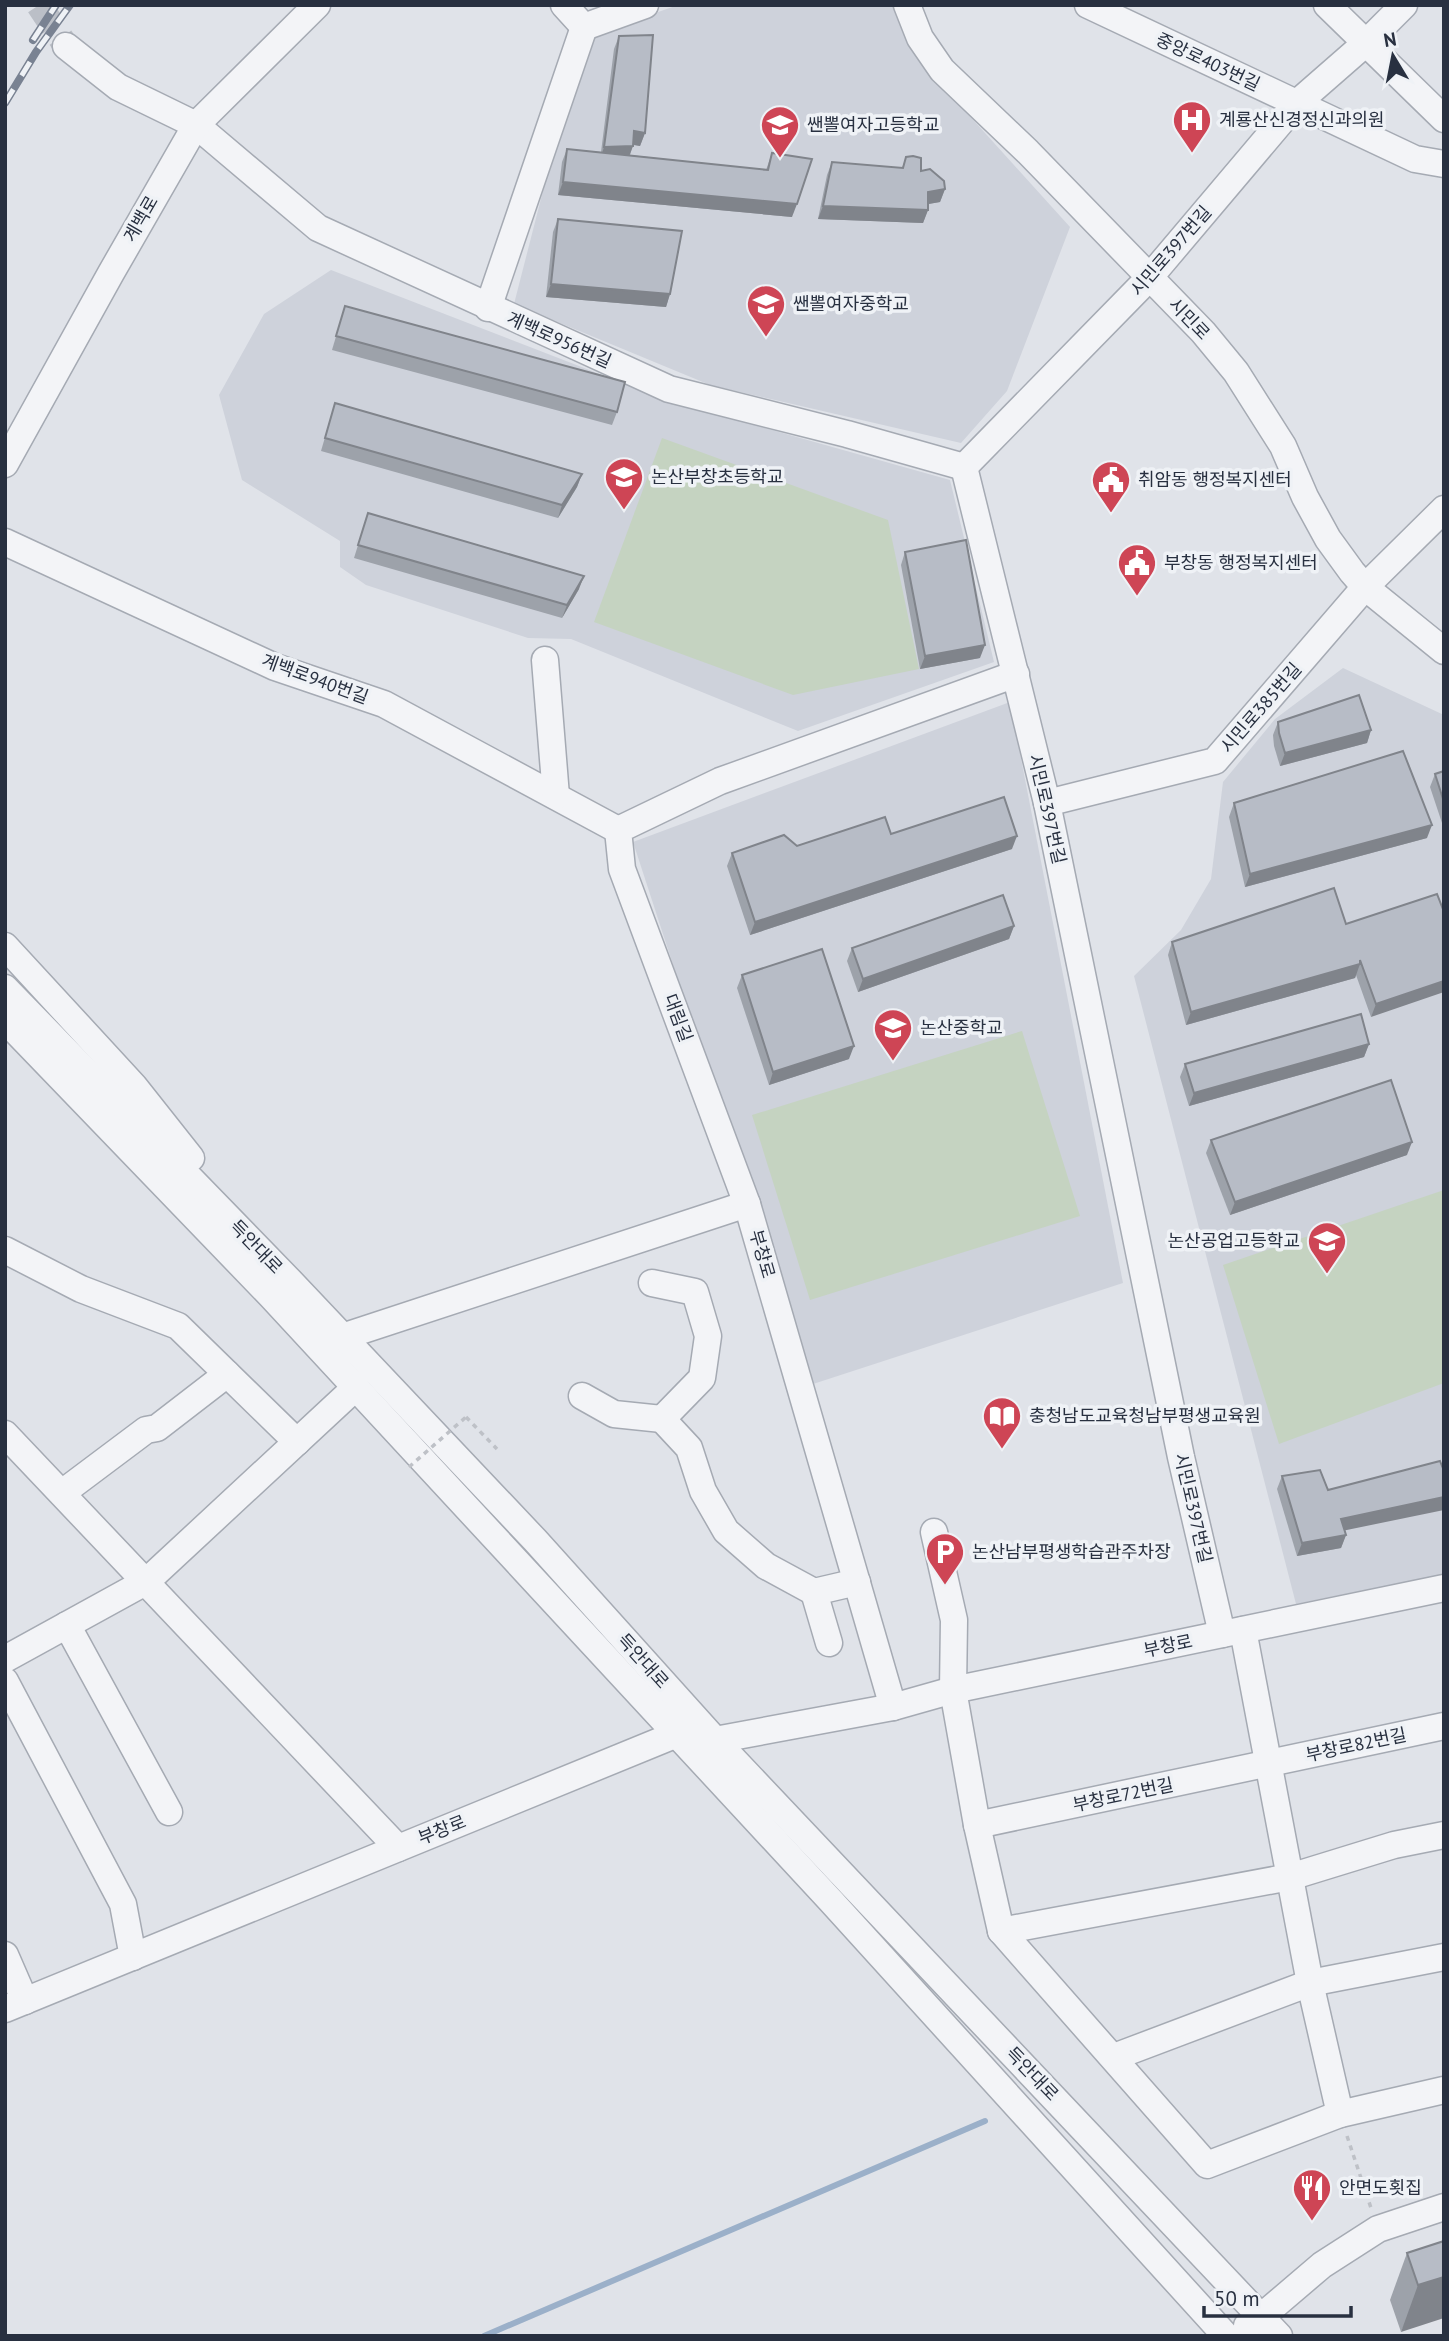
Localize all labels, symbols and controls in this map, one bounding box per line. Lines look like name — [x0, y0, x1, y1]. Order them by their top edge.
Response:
north arrow — [1358, 21, 1428, 91]
text: N — [1382, 26, 1398, 52]
street label: 중앙로403번길 — [1152, 27, 1264, 96]
hospital icon: 계룡산신경정신과의원 — [1171, 99, 1213, 154]
school or university icon: 쌘뽈여자고등학교 — [759, 104, 801, 159]
place label: 계룡산신경정신과의원 — [1219, 108, 1385, 131]
place label: 쌘뽈여자고등학교 — [807, 113, 939, 136]
street label: 계백로 — [118, 191, 163, 246]
street label: 시민로397번길 — [1125, 201, 1216, 301]
school or university icon: 쌘뽈여자중학교 — [745, 283, 787, 338]
place label: 쌘뽈여자중학교 — [793, 292, 909, 315]
street label: 시민로 — [1164, 293, 1215, 345]
street label: 계백로956번길 — [503, 306, 615, 373]
school or university icon: 논산부창초등학교 — [603, 456, 645, 511]
public building icon: 취암동 행정복지센터 — [1090, 459, 1132, 514]
place label: 논산부창초등학교 — [651, 465, 783, 488]
place label: 취암동 행정복지센터 — [1138, 468, 1292, 491]
public building icon: 부창동 행정복지센터 — [1116, 542, 1158, 597]
place label: 부창동 행정복지센터 — [1164, 551, 1318, 574]
street label: 계백로940번길 — [259, 649, 372, 709]
street label: 시민로385번길 — [1215, 658, 1306, 758]
street label: 시민로397번길 — [1024, 752, 1071, 866]
street label: 대림길 — [659, 991, 698, 1045]
school or university icon: 논산중학교 — [872, 1007, 914, 1062]
place label: 논산중학교 — [920, 1016, 1003, 1039]
street label: 득안대로 — [225, 1215, 288, 1278]
school or university icon: 논산공업고등학교 — [1306, 1220, 1348, 1275]
street label: 부창로 — [745, 1227, 780, 1281]
place label: 논산공업고등학교 — [1168, 1229, 1300, 1252]
library icon: 충청남도교육청남부평생교육원 — [981, 1395, 1023, 1450]
place label: 충청남도교육청남부평생교육원 — [1029, 1404, 1261, 1427]
street label: 시민로397번길 — [1170, 1451, 1217, 1565]
parking icon: 논산남부평생학습관주차장 — [924, 1531, 966, 1586]
place label: 논산남부평생학습관주차장 — [972, 1540, 1171, 1563]
street label: 득안대로 — [613, 1628, 674, 1693]
street label: 부창로 — [1141, 1629, 1195, 1662]
street label: 부창로82번길 — [1303, 1723, 1408, 1766]
street label: 부창로72번길 — [1070, 1773, 1175, 1816]
street label: 부창로 — [414, 1810, 469, 1850]
street label: 득안대로 — [1001, 2042, 1064, 2105]
restaurant icon: 안면도횟집 — [1291, 2167, 1333, 2222]
place label: 안면도횟집 — [1339, 2176, 1422, 2199]
scale bar — [1204, 2274, 1351, 2318]
text: 50 m — [1214, 2285, 1260, 2312]

